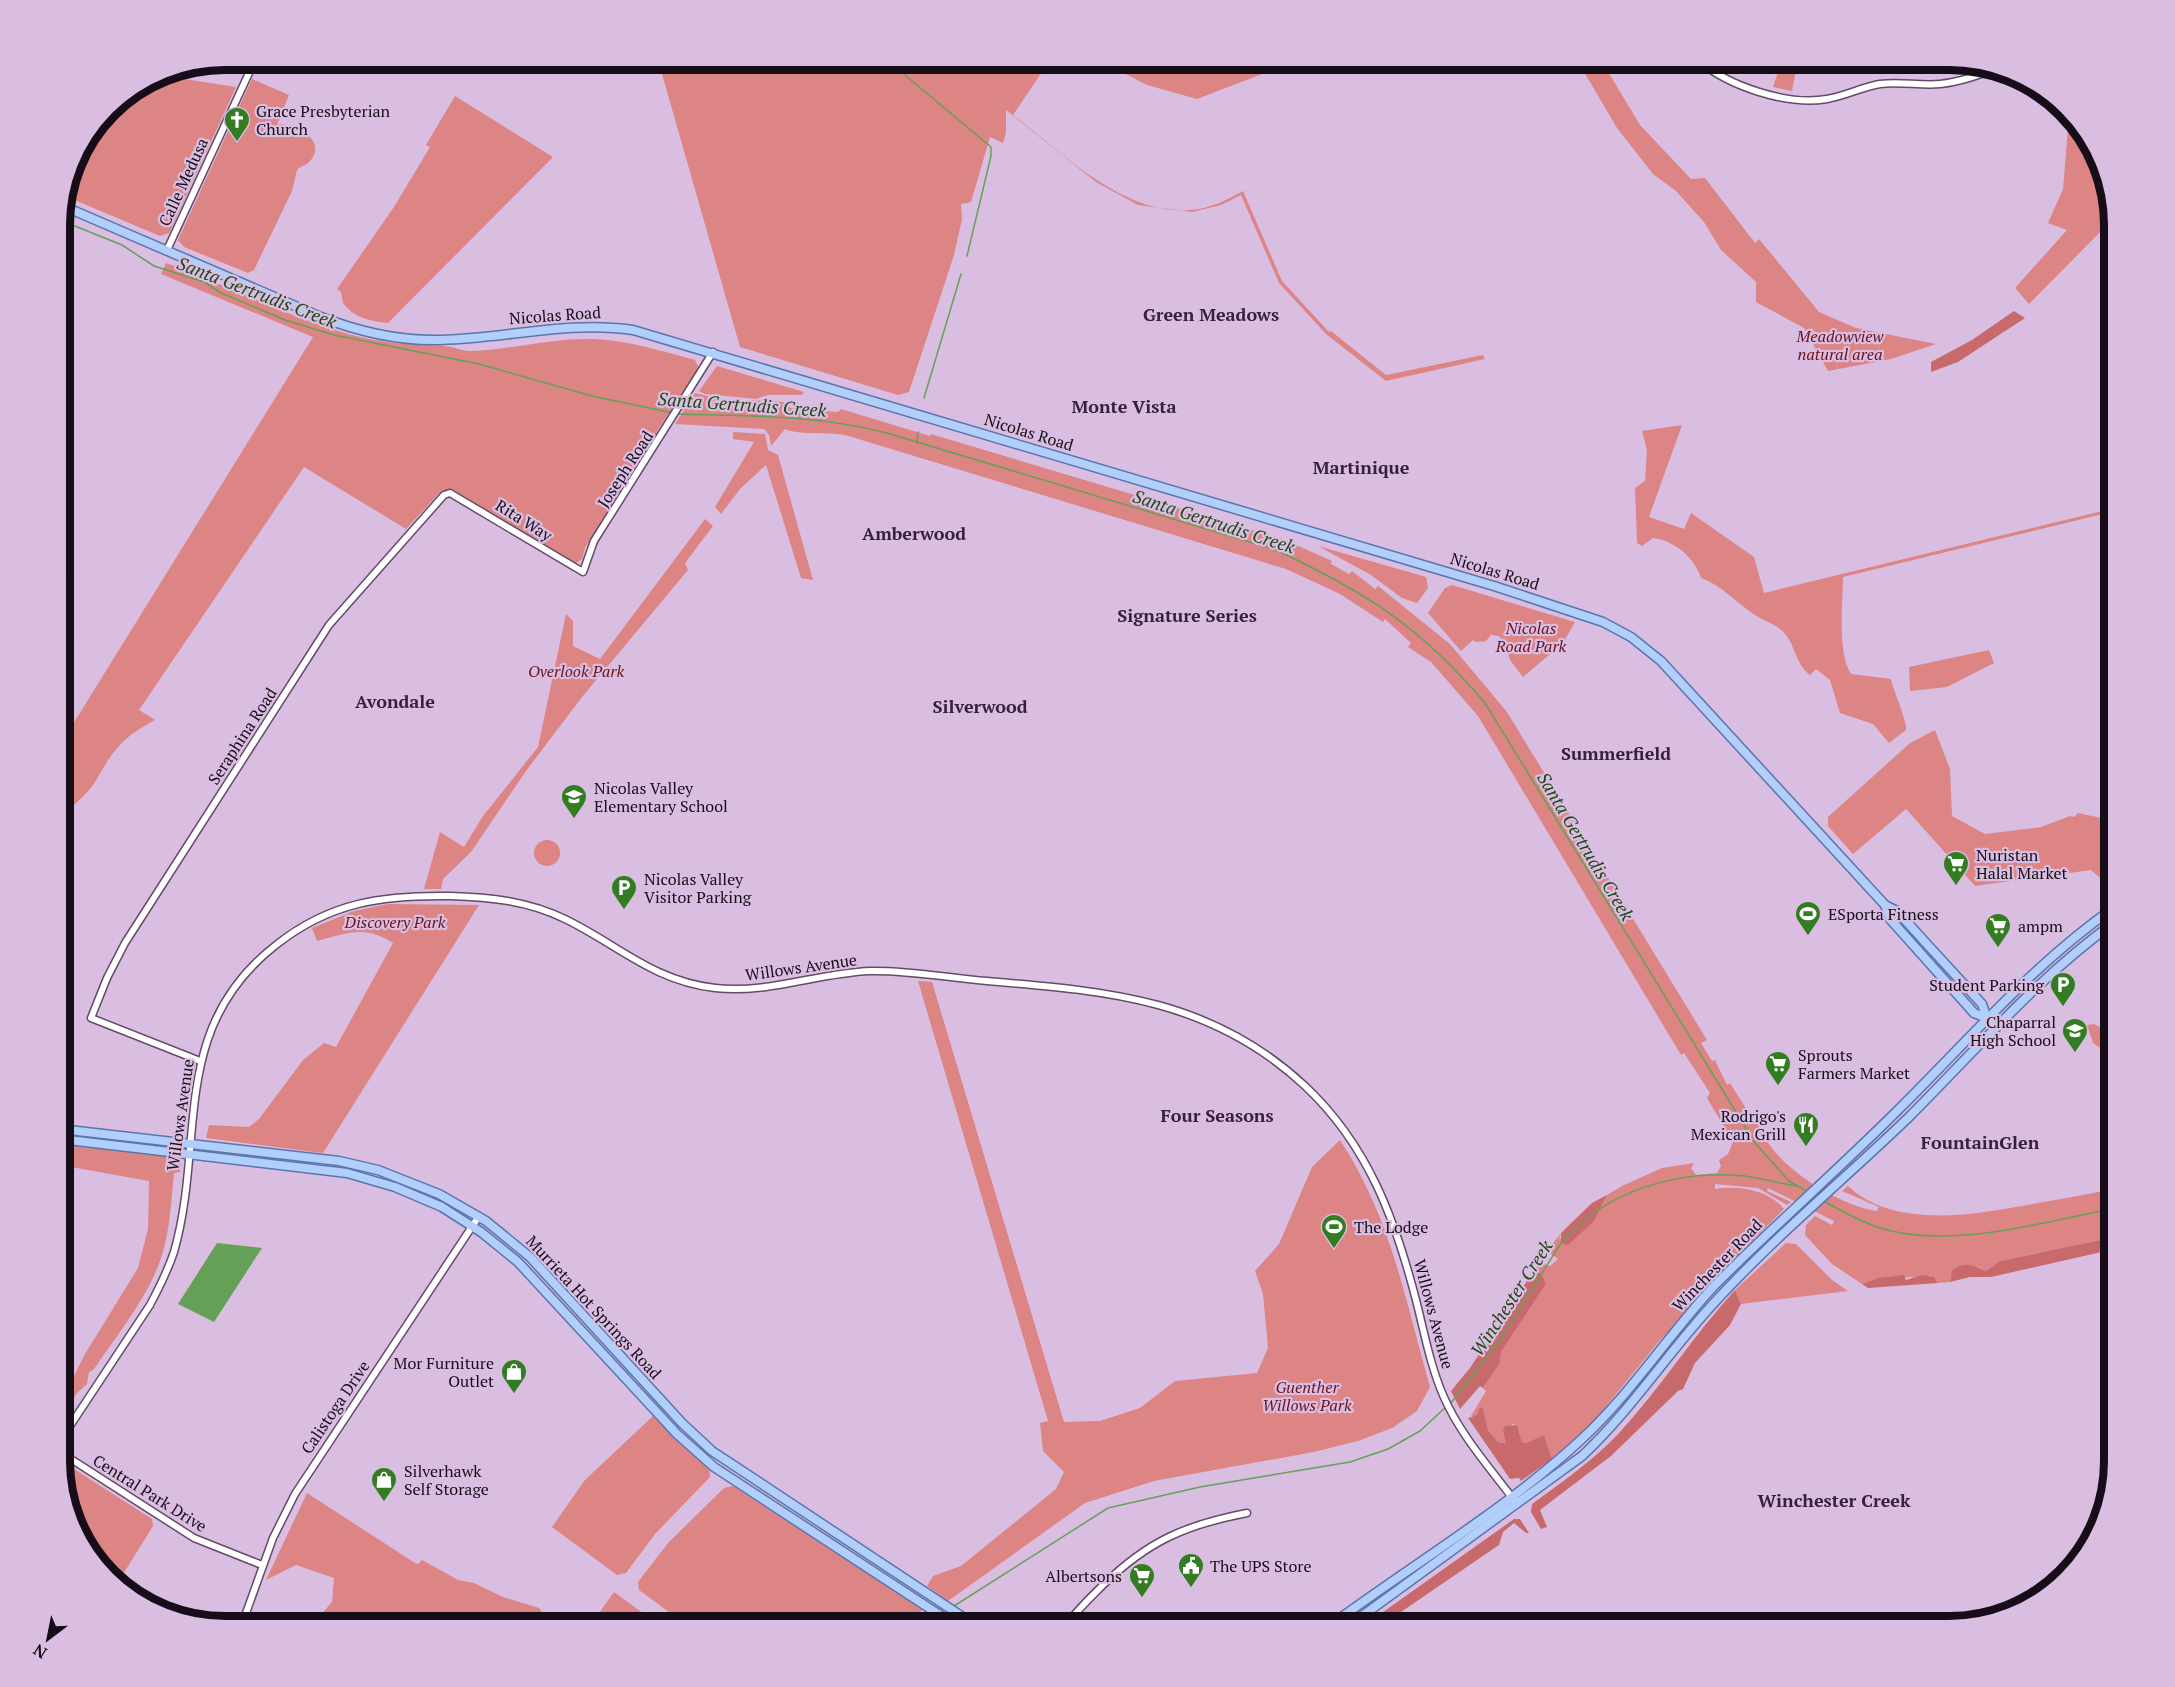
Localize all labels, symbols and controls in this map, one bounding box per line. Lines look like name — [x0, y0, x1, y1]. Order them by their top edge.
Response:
place label: Grace Presbyterian Church — [256, 100, 391, 140]
church icon: Grace Presbyterian Church — [222, 105, 252, 143]
street label: Calle Medusa — [153, 134, 213, 230]
water label: Santa Gertrudis Creek — [174, 251, 341, 334]
street label: Nicolas Road — [508, 301, 602, 329]
district label: Green Meadows — [1143, 302, 1279, 326]
park label: Meadowview natural area — [1795, 325, 1885, 365]
water label: Santa Gertrudis Creek — [657, 386, 828, 422]
district label: Monte Vista — [1072, 394, 1177, 418]
street label: Nicolas Road — [982, 408, 1076, 456]
street label: Joseph Road — [592, 426, 658, 512]
district label: Martinique — [1313, 455, 1410, 479]
water label: Santa Gertrudis Creek — [1130, 483, 1298, 559]
street label: Rita Way — [491, 494, 557, 546]
district label: Amberwood — [862, 521, 966, 545]
street label: Nicolas Road — [1448, 547, 1542, 595]
district label: Signature Series — [1117, 603, 1257, 627]
park label: Nicolas Road Park — [1495, 617, 1567, 657]
park label: Overlook Park — [528, 660, 624, 682]
street label: Seraphina Road — [202, 683, 282, 789]
district label: Avondale — [355, 689, 435, 713]
district label: Silverwood — [932, 694, 1028, 718]
district label: Summerfield — [1561, 741, 1671, 765]
water label: Santa Gertrudis Creek — [1532, 767, 1640, 925]
place label: Nicolas Valley Elementary School — [594, 777, 728, 817]
school or university icon: Nicolas Valley Elementary School — [559, 782, 589, 820]
place label: Nuristan Halal Market — [1976, 844, 2068, 884]
supermarket icon: Nuristan Halal Market — [1941, 849, 1971, 887]
place label: Nicolas Valley Visitor Parking — [644, 868, 752, 908]
parking icon: Nicolas Valley Visitor Parking — [609, 873, 639, 911]
sports icon: ESporta Fitness — [1793, 899, 1823, 937]
place label: ESporta Fitness — [1828, 903, 1939, 925]
park label: Discovery Park — [344, 911, 446, 933]
supermarket icon: ampm — [1983, 911, 2013, 949]
place label: ampm — [2018, 915, 2063, 937]
street label: Willows Avenue — [744, 948, 858, 986]
parking icon: Student Parking — [2048, 970, 2078, 1008]
place label: Student Parking — [1929, 974, 2045, 996]
place label: Chaparral High School — [1970, 1011, 2056, 1051]
school or university icon: Chaparral High School — [2060, 1016, 2090, 1054]
place label: Sprouts Farmers Market — [1798, 1044, 1910, 1084]
supermarket icon: Sprouts Farmers Market — [1763, 1049, 1793, 1087]
street label: Willows Avenue — [161, 1058, 199, 1172]
district label: Four Seasons — [1160, 1103, 1274, 1127]
place label: Rodrigo's Mexican Grill — [1691, 1105, 1786, 1145]
restaurant icon: Rodrigo's Mexican Grill — [1791, 1110, 1821, 1148]
district label: FountainGlen — [1921, 1130, 2040, 1154]
sports icon: The Lodge — [1319, 1212, 1349, 1250]
street label: Winchester Road — [1667, 1214, 1767, 1316]
place label: The Lodge — [1354, 1216, 1428, 1238]
street label: Murrieta Hot Springs Road — [521, 1230, 667, 1384]
water label: Winchester Creek — [1465, 1235, 1558, 1361]
street label: Willows Avenue — [1409, 1257, 1459, 1371]
place label: Mor Furniture Outlet — [394, 1352, 494, 1392]
street label: Calistoga Drive — [296, 1356, 374, 1458]
shop icon: Mor Furniture Outlet — [499, 1357, 529, 1395]
park label: Guenther Willows Park — [1262, 1376, 1352, 1416]
street label: Central Park Drive — [89, 1449, 211, 1537]
place label: Silverhawk Self Storage — [404, 1460, 489, 1500]
shop icon: Silverhawk Self Storage — [369, 1465, 399, 1503]
district label: Winchester Creek — [1758, 1488, 1911, 1512]
public building icon: The UPS Store — [1176, 1551, 1206, 1589]
place label: The UPS Store — [1210, 1555, 1312, 1577]
supermarket icon: Albertsons — [1127, 1561, 1157, 1599]
place label: Albertsons — [1045, 1565, 1122, 1587]
north arrow — [18, 1609, 78, 1669]
text: N — [29, 1639, 51, 1664]

